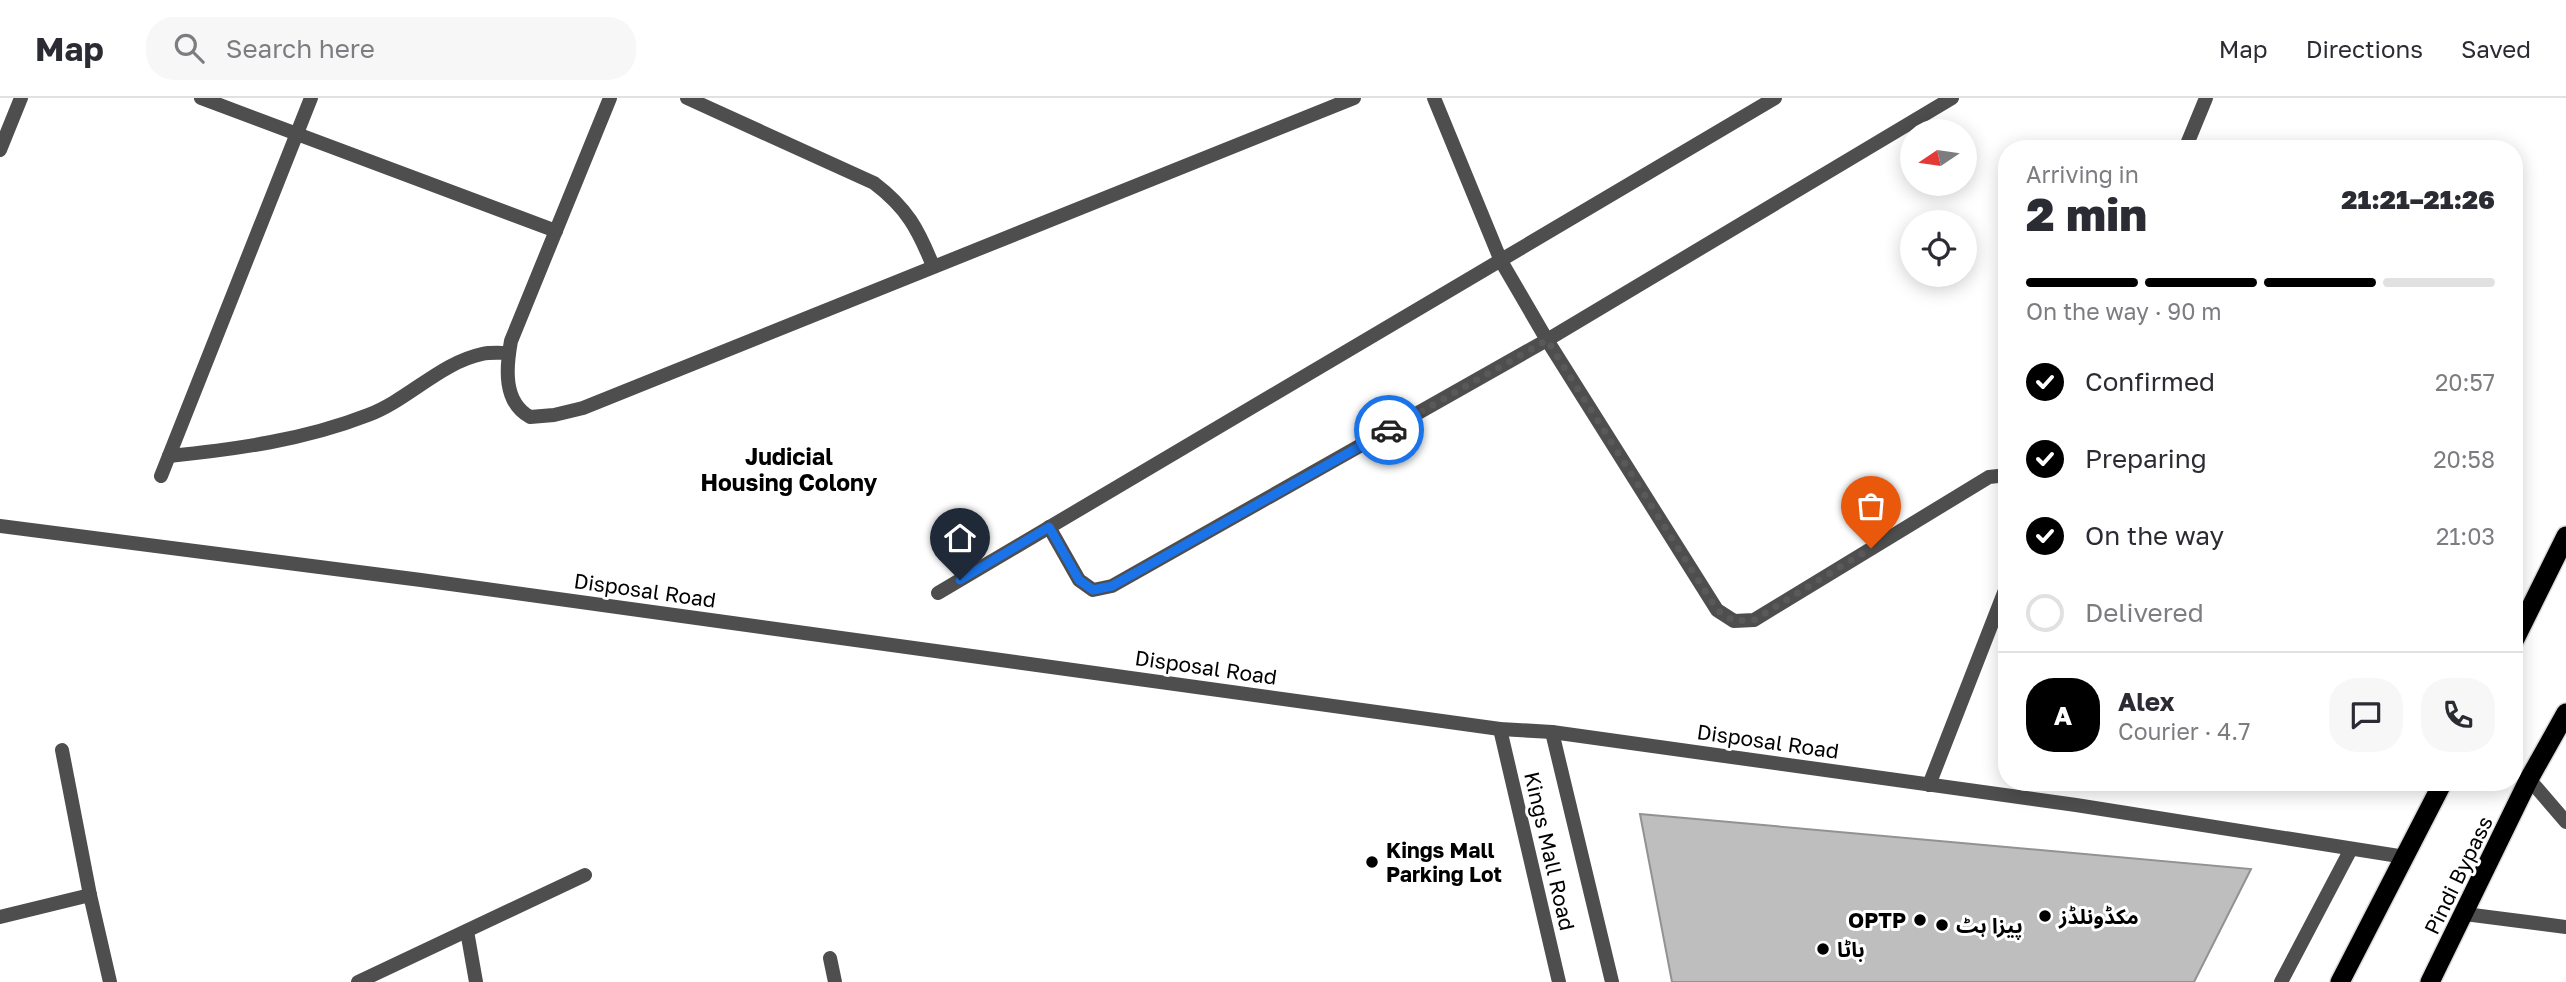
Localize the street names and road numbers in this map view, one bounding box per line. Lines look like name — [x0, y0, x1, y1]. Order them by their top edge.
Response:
street label: Disposal Road — [572, 567, 718, 613]
street label: Disposal Road — [1133, 644, 1279, 690]
street label: Disposal Road — [1695, 718, 1841, 764]
street label: Kings Mall Road — [1519, 769, 1581, 933]
street label: Pindi Bypass — [2418, 811, 2498, 939]

